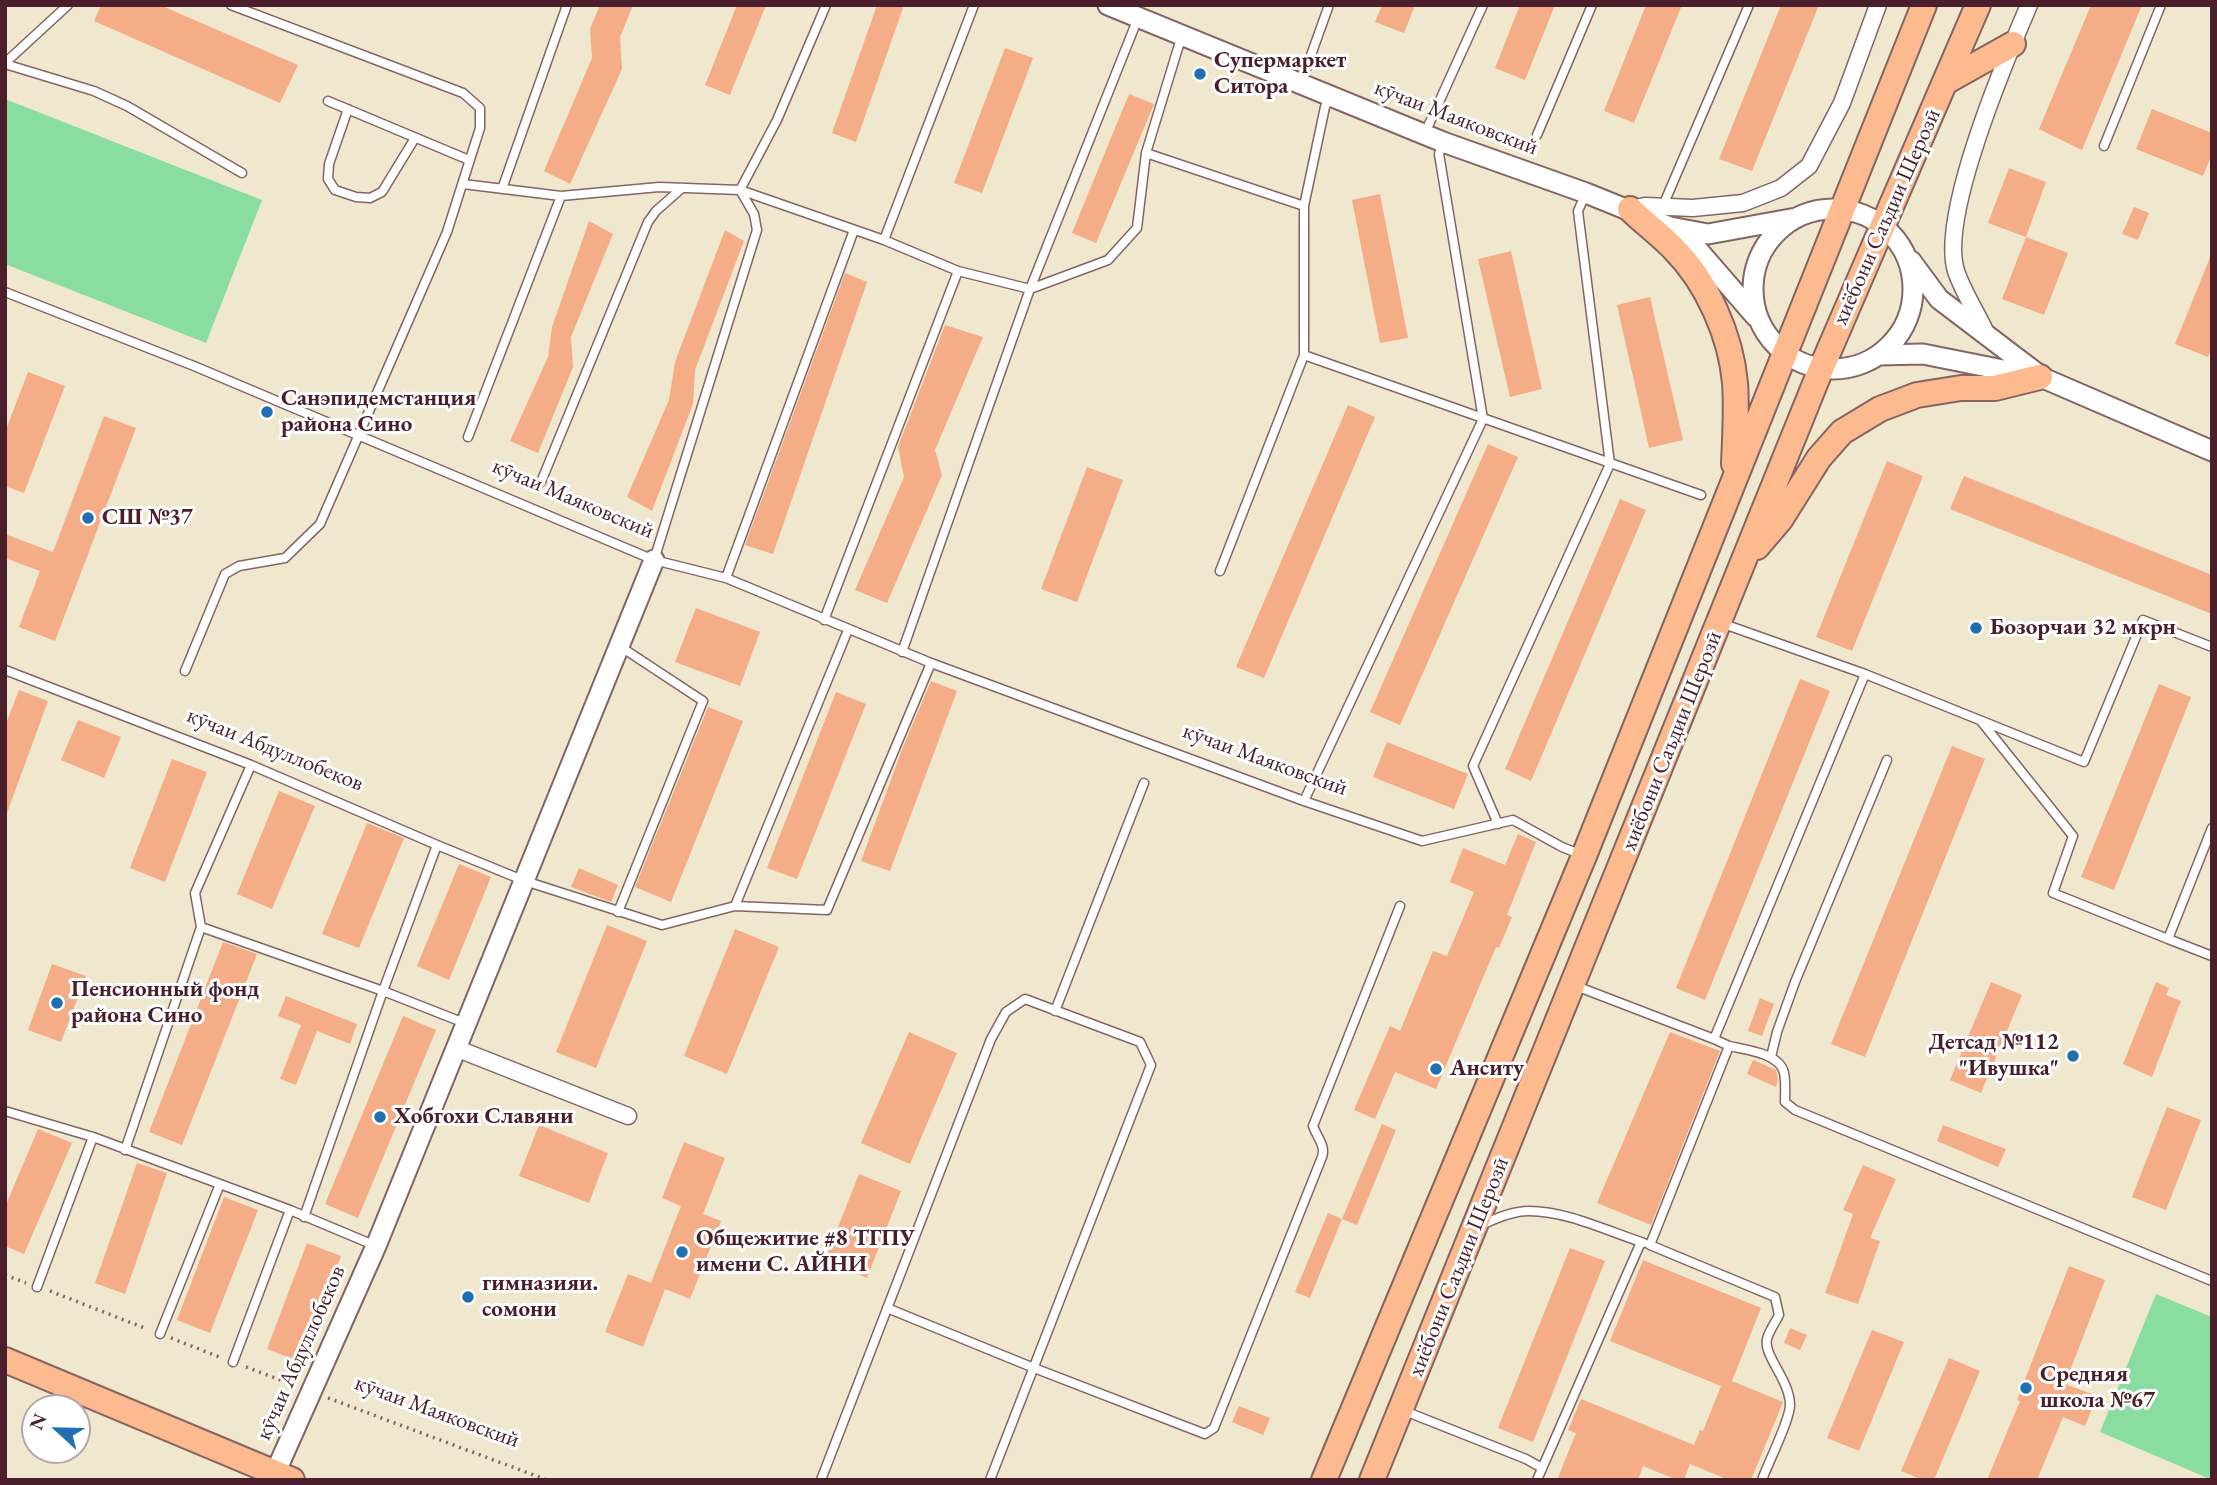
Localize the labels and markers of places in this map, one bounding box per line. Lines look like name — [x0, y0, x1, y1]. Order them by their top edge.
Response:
place label: Супермаркет Ситора — [1214, 47, 1346, 101]
marker: Супермаркет Ситора — [1192, 66, 1208, 82]
place label: Санэпидемстанция района Сино — [281, 385, 476, 439]
marker: Санэпидемстанция района Сино — [259, 404, 275, 420]
place label: СШ №37 — [102, 504, 193, 532]
marker: СШ №37 — [80, 510, 96, 526]
place label: Бозорчаи 32 мкрн — [1990, 614, 2176, 642]
marker: Бозорчаи 32 мкрн — [1968, 620, 1984, 636]
place label: Пенсионный фонд района Сино — [71, 976, 260, 1030]
marker: Пенсионный фонд района Сино — [49, 995, 65, 1011]
place label: Детсад №112 "Ивушка" — [1929, 1029, 2059, 1083]
marker: Детсад №112 "Ивушка" — [2065, 1048, 2081, 1064]
place label: Анситу — [1450, 1055, 1524, 1083]
marker: Анситу — [1428, 1061, 1444, 1077]
place label: Хобгохи Славяни — [394, 1103, 574, 1131]
marker: Хобгохи Славяни — [372, 1109, 388, 1125]
place label: Общежитие #8 ТГПУ имени С. АЙНИ — [696, 1225, 915, 1279]
marker: Общежитие #8 ТГПУ имени С. АЙНИ — [674, 1244, 690, 1260]
place label: гимназияи. сомони — [482, 1270, 598, 1324]
marker: гимназияи. сомони — [460, 1289, 476, 1305]
place label: Средняя школа №67 — [2040, 1361, 2155, 1415]
marker: Средняя школа №67 — [2018, 1380, 2034, 1396]

